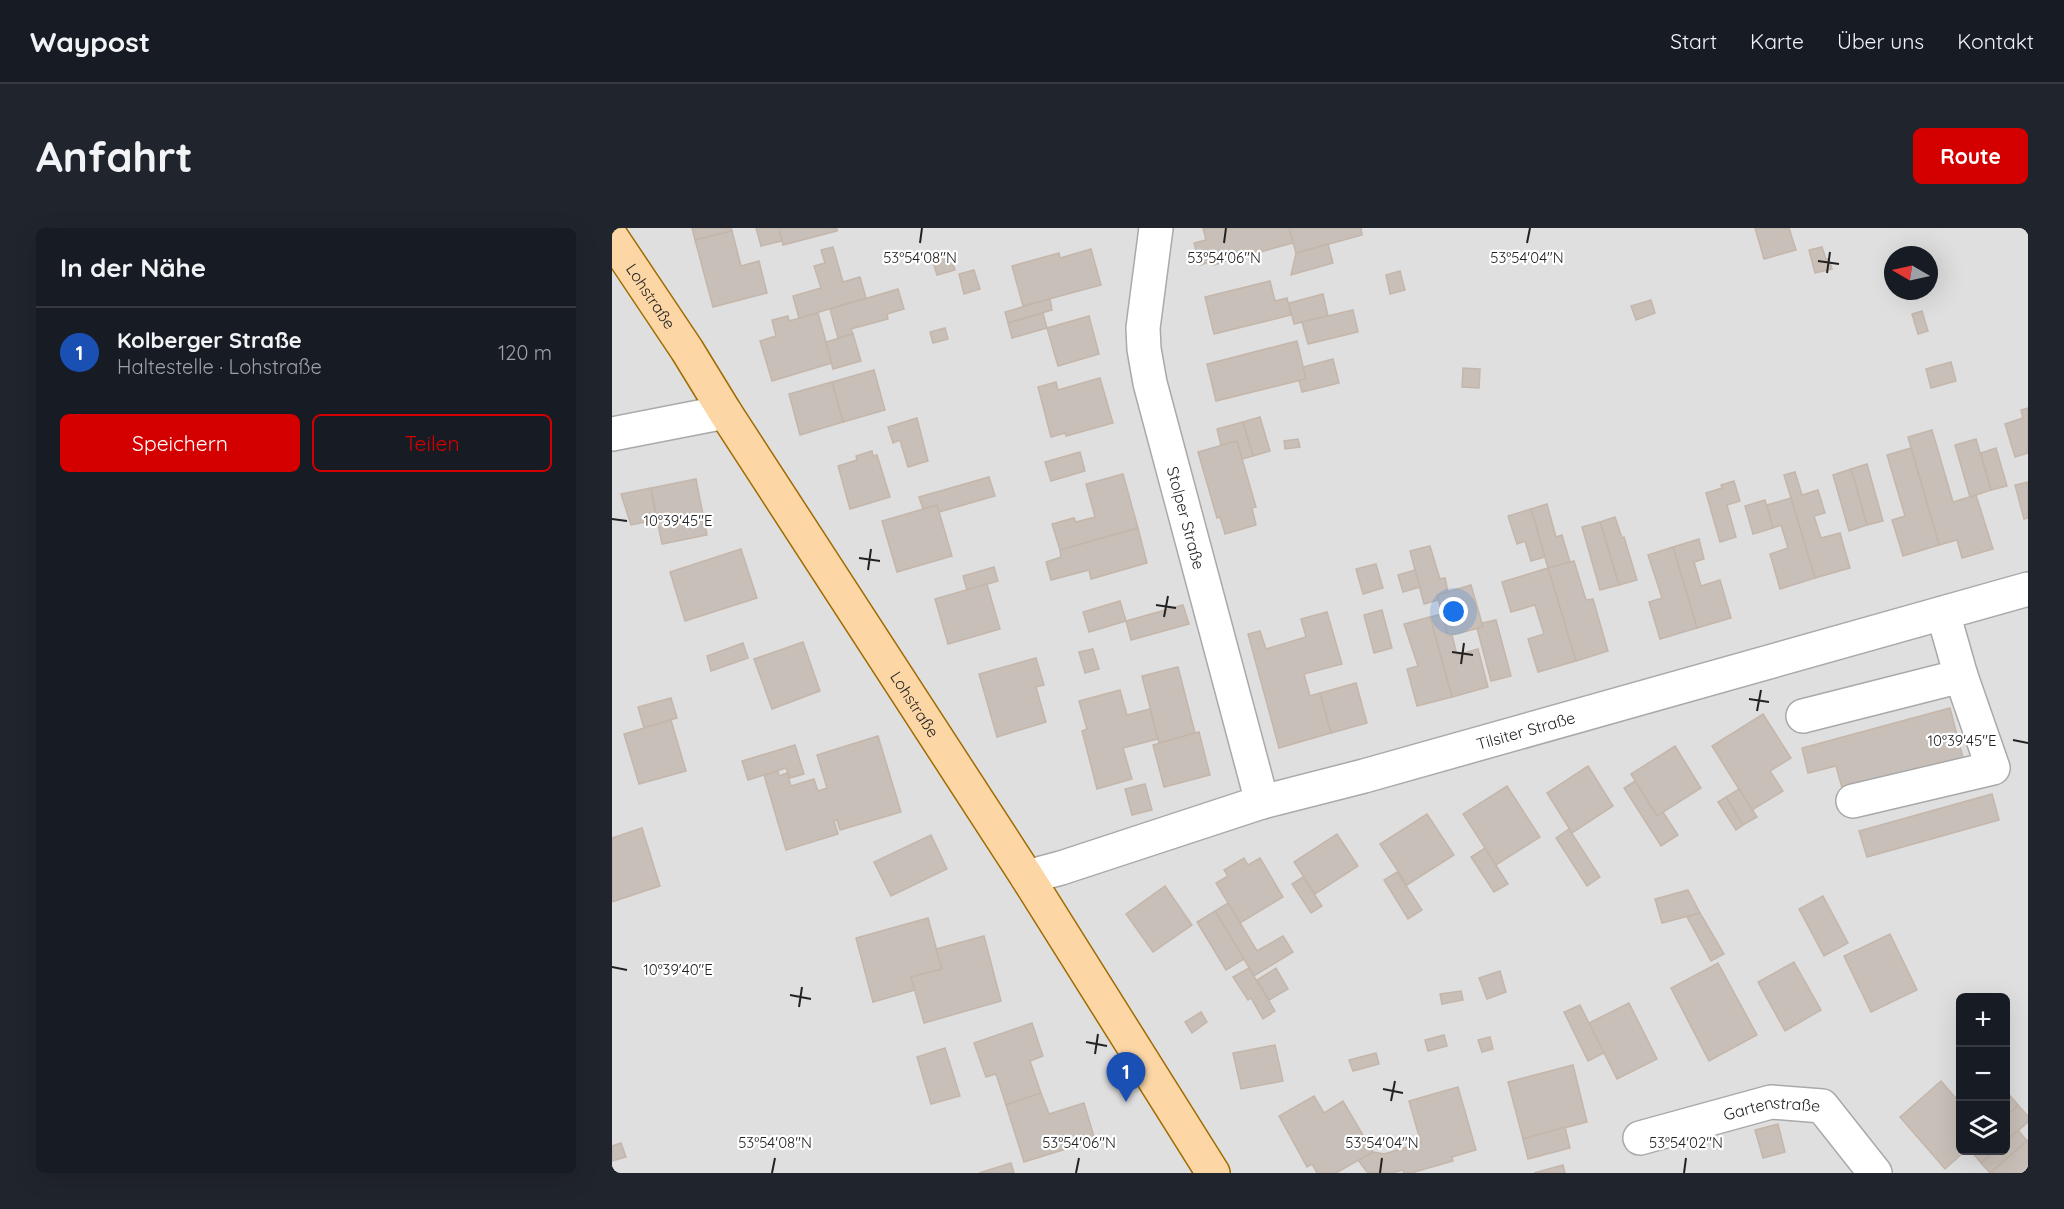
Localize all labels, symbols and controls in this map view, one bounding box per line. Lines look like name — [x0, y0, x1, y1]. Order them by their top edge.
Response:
text: Waypost — [30, 24, 150, 59]
text: Start — [1670, 28, 1717, 54]
text: Karte — [1750, 28, 1804, 54]
text: Über uns — [1837, 28, 1924, 54]
text: Kontakt — [1957, 28, 2034, 54]
button: Route — [1913, 128, 2028, 184]
text: Anfahrt — [36, 130, 193, 183]
north arrow — [1884, 246, 1938, 300]
text: 53°54'08"N — [883, 248, 957, 267]
text: 53°54'06"N — [1187, 248, 1261, 267]
text: 53°54'04"N — [1490, 248, 1564, 267]
text: In der Nähe — [60, 251, 206, 284]
street label: Lohstraße — [622, 260, 680, 333]
text: Kolberger Straße — [117, 326, 302, 354]
text: 1 — [76, 340, 83, 365]
text: 120 m — [498, 340, 552, 365]
text: Haltestelle · Lohstraße — [117, 354, 322, 379]
button: Speichern — [60, 414, 300, 472]
button: Teilen — [312, 414, 552, 472]
street label: Stolper Straße — [1163, 464, 1209, 572]
text: 10°39'45"E — [643, 511, 713, 530]
your location — [1439, 597, 1468, 626]
street label: Lohstraße — [886, 668, 944, 741]
street label: Tilsiter Straße — [1474, 707, 1577, 754]
text: 10°39'45"E — [1927, 731, 1997, 750]
text: 10°39'40"E — [643, 960, 713, 979]
map controls — [1956, 993, 2010, 1155]
button: + — [1956, 993, 2010, 1047]
button: − — [1956, 1047, 2010, 1101]
pin: 1 — [1106, 1052, 1146, 1102]
street label: Gartenstraße — [1721, 1092, 1821, 1125]
button: layers — [1956, 1101, 2010, 1155]
text: 53°54'08"N — [738, 1133, 812, 1152]
text: 53°54'06"N — [1042, 1133, 1116, 1152]
text: 53°54'04"N — [1345, 1133, 1419, 1152]
text: 53°54'02"N — [1649, 1133, 1723, 1152]

